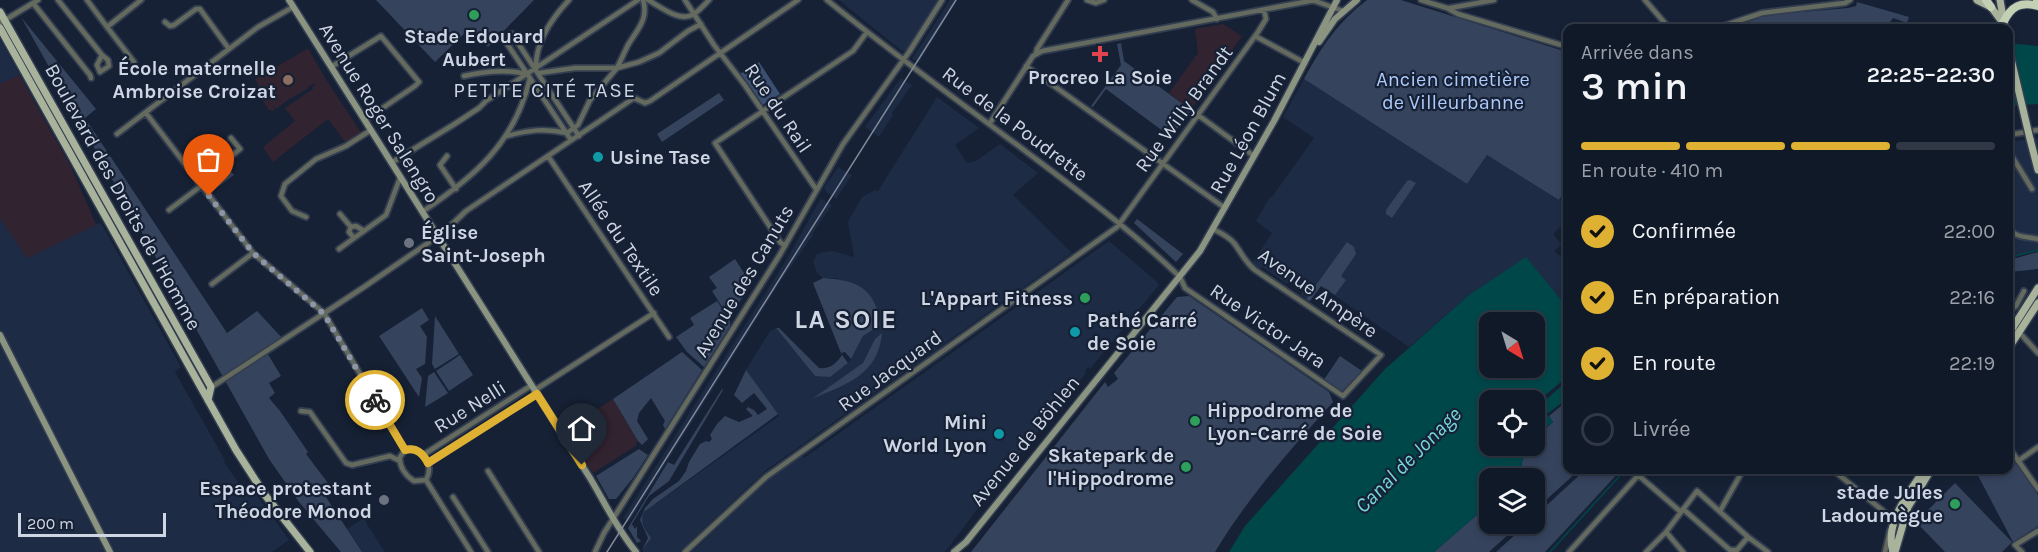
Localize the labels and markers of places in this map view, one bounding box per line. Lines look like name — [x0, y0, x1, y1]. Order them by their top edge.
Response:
marker: Stade Edouard Aubert — [467, 8, 481, 22]
place label: Stade Edouard Aubert — [404, 25, 544, 71]
marker: Procreo La Soie — [1091, 45, 1109, 63]
place label: École maternelle Ambroise Croizat — [112, 55, 276, 103]
place label: Procreo La Soie — [1028, 66, 1172, 89]
marker: École maternelle Ambroise Croizat — [281, 73, 295, 87]
pin — [183, 134, 234, 196]
place label: Usine Tase — [610, 146, 711, 169]
marker: Usine Tase — [591, 150, 605, 164]
place label: Église Saint-Joseph — [421, 219, 546, 267]
marker: Église Saint-Joseph — [402, 236, 416, 250]
place label: L'Appart Fitness — [921, 287, 1073, 310]
marker: L'Appart Fitness — [1078, 291, 1092, 305]
place label: Pathé Carré de Soie — [1087, 309, 1197, 355]
marker: Pathé Carré de Soie — [1068, 325, 1082, 339]
place label: Hippodrome de Lyon-Carré de Soie — [1207, 399, 1382, 445]
pin — [556, 403, 607, 465]
place label: Mini World Lyon — [883, 411, 987, 457]
marker: Hippodrome de Lyon-Carré de Soie — [1188, 414, 1202, 428]
marker: Mini World Lyon — [992, 427, 1006, 441]
place label: Skatepark de l'Hippodrome — [1047, 444, 1174, 490]
marker: Skatepark de l'Hippodrome — [1179, 460, 1193, 474]
place label: Espace protestant Théodore Monod — [199, 477, 372, 523]
place label: stade Jules Ladoumègue — [1821, 481, 1943, 527]
marker: Espace protestant Théodore Monod — [377, 493, 391, 507]
marker: stade Jules Ladoumègue — [1948, 497, 1962, 511]

